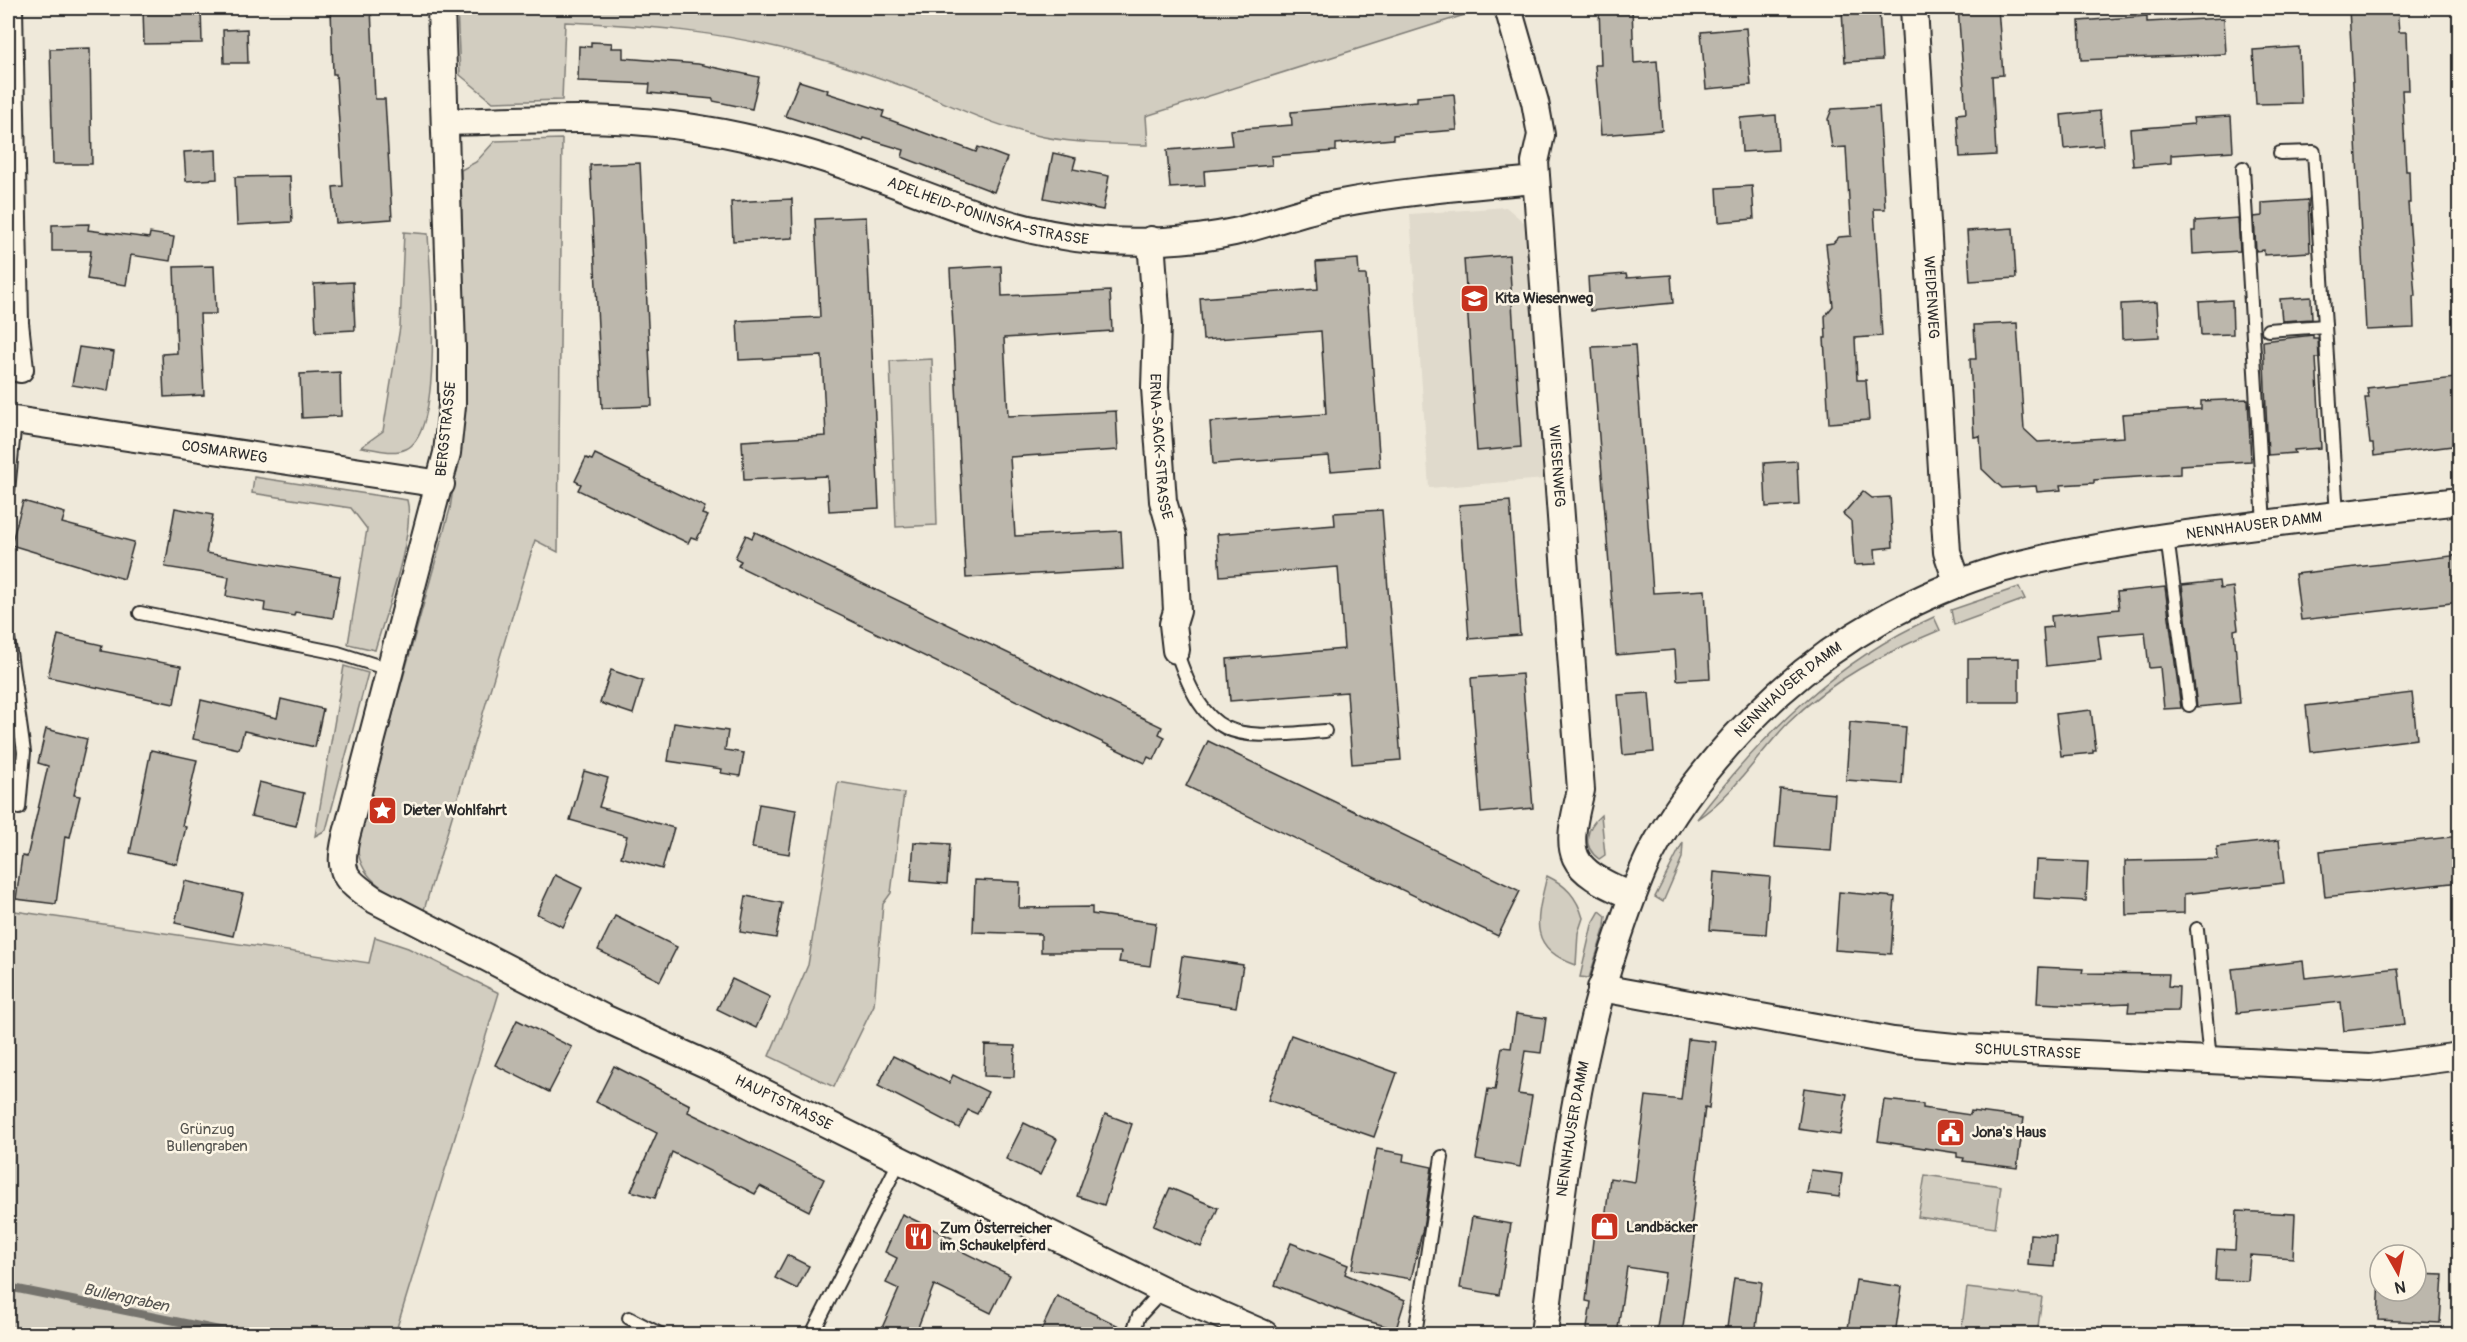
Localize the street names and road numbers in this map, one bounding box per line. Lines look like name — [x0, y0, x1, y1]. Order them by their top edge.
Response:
street label: ADELHEID-PONINSKA-STRASSE — [885, 172, 1090, 249]
street label: WEIDENWEG — [1920, 255, 1944, 340]
street label: ERNA-SACK-STRASSE — [1145, 373, 1177, 522]
street label: BERGSTRASSE — [432, 380, 460, 478]
street label: WIESENWEG — [1545, 424, 1570, 508]
street label: COSMARWEG — [180, 436, 269, 467]
street label: NENNHAUSER DAMM — [2185, 507, 2323, 544]
street label: NENNHAUSER DAMM — [1730, 637, 1846, 741]
street label: SCHULSTRASSE — [1974, 1039, 2082, 1063]
street label: NENNHAUSER DAMM — [1552, 1059, 1593, 1198]
street label: HAUPTSTRASSE — [732, 1070, 836, 1135]

